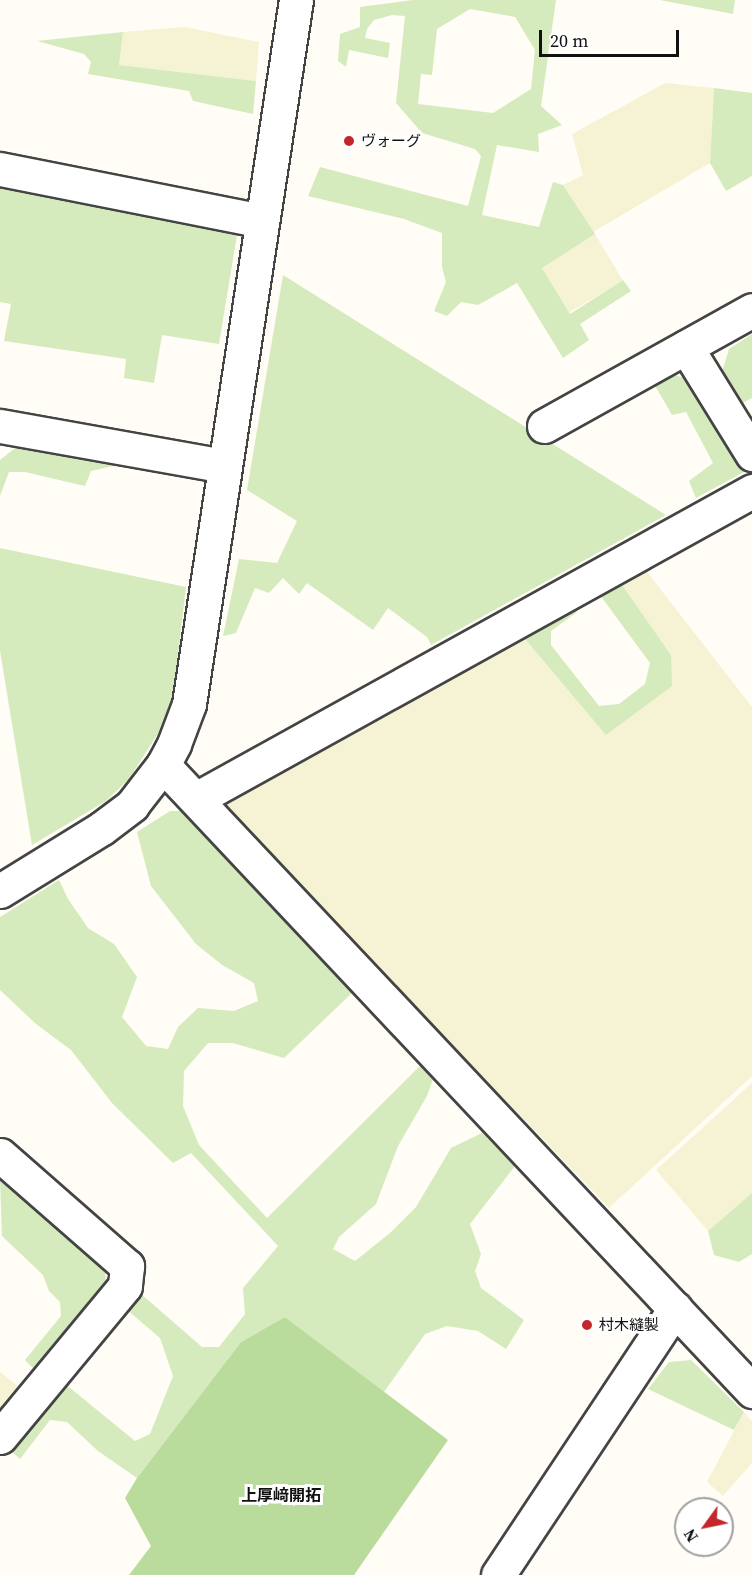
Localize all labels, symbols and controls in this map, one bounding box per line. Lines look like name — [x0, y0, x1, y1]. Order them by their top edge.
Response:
scale bar — [542, 18, 682, 56]
text: 20 m — [550, 28, 588, 53]
place label: ヴォーグ — [361, 132, 421, 150]
marker: ヴォーグ — [342, 134, 356, 148]
place label: 村木縫製 — [599, 1316, 659, 1334]
marker: 村木縫製 — [580, 1318, 594, 1332]
district label: 上厚﨑開拓 — [241, 1485, 321, 1505]
north arrow — [674, 1497, 734, 1557]
text: N — [678, 1525, 703, 1547]

